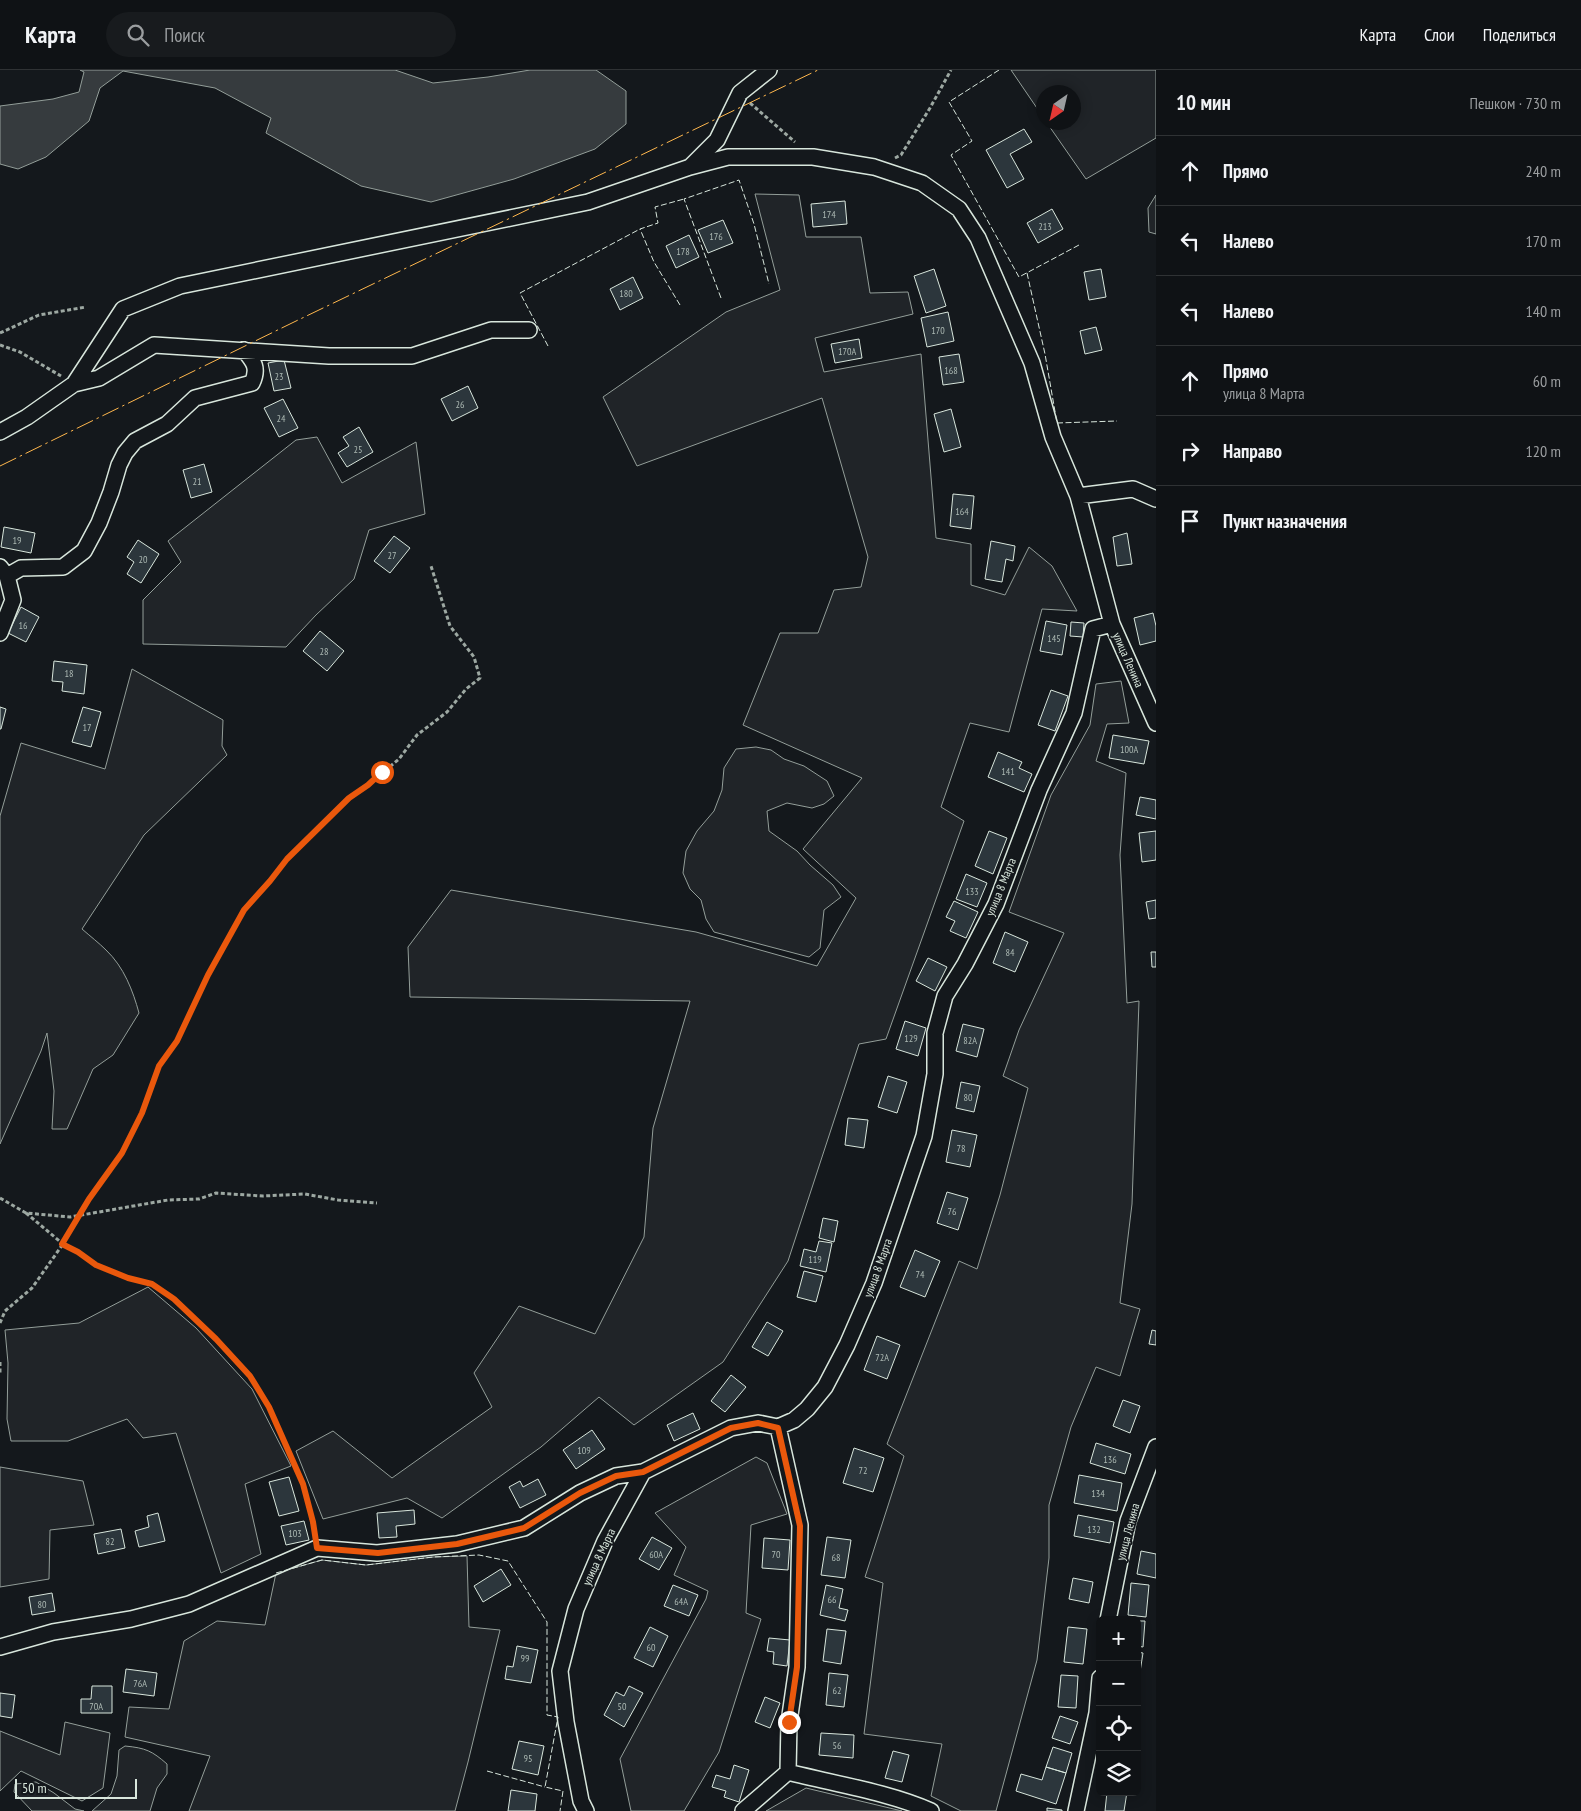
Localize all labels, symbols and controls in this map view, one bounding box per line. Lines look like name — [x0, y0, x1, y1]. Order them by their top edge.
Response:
search box — [106, 12, 456, 57]
text: Карта — [25, 19, 76, 50]
icon: search — [124, 21, 152, 49]
text: Поиск — [164, 23, 205, 47]
text: Карта — [1359, 23, 1396, 46]
text: Слои — [1424, 23, 1455, 46]
text: Поделиться — [1483, 23, 1556, 46]
north arrow — [1036, 85, 1081, 130]
text: 10 мин — [1176, 89, 1231, 116]
text: Пешком · 730 m — [1470, 93, 1561, 113]
icon: ahead — [1176, 157, 1204, 185]
text: Прямо — [1223, 159, 1268, 183]
text: 240 m — [1526, 161, 1561, 181]
house number: 174 — [822, 208, 836, 221]
house number: 213 — [1038, 220, 1052, 233]
icon: left — [1176, 227, 1204, 255]
text: Налево — [1223, 229, 1274, 253]
house number: 176 — [709, 230, 723, 243]
text: 170 m — [1526, 231, 1561, 251]
house number: 178 — [676, 245, 690, 258]
house number: 180 — [619, 287, 633, 300]
icon: left — [1176, 297, 1204, 325]
text: Налево — [1223, 299, 1274, 323]
text: 140 m — [1526, 301, 1561, 321]
house number: 170 — [931, 324, 945, 337]
house number: 170А — [838, 345, 856, 358]
text: Прямо — [1223, 359, 1268, 383]
house number: 168 — [944, 364, 958, 377]
icon: ahead — [1176, 367, 1204, 395]
house number: 23 — [275, 370, 284, 383]
text: 60 m — [1533, 371, 1561, 391]
text: улица 8 Марта — [1223, 383, 1305, 403]
house number: 26 — [456, 398, 465, 411]
house number: 24 — [277, 412, 286, 425]
icon: right — [1176, 437, 1204, 465]
text: Направо — [1223, 439, 1282, 463]
text: 120 m — [1526, 441, 1561, 461]
house number: 25 — [354, 443, 363, 456]
house number: 21 — [193, 475, 202, 488]
house number: 164 — [955, 505, 969, 518]
icon: arrive — [1176, 507, 1204, 535]
text: Пункт назначения — [1223, 509, 1347, 533]
house number: 19 — [13, 534, 22, 547]
house number: 27 — [388, 549, 397, 562]
house number: 20 — [139, 553, 148, 566]
house number: 16 — [19, 619, 28, 632]
street label: улица Ленина — [1110, 630, 1147, 690]
house number: 145 — [1047, 632, 1061, 645]
house number: 28 — [320, 645, 329, 658]
house number: 18 — [65, 667, 74, 680]
house number: 17 — [83, 721, 92, 734]
house number: 100А — [1120, 743, 1138, 756]
route start — [371, 761, 394, 784]
house number: 141 — [1001, 765, 1015, 778]
street label: улица 8 Марта — [982, 855, 1019, 918]
house number: 133 — [965, 885, 979, 898]
house number: 84 — [1006, 946, 1015, 959]
house number: 129 — [904, 1032, 918, 1045]
house number: 82А — [963, 1034, 977, 1047]
house number: 80 — [964, 1091, 973, 1104]
house number: 78 — [957, 1142, 966, 1155]
house number: 76 — [948, 1205, 957, 1218]
street label: улица 8 Марта — [860, 1236, 895, 1299]
house number: 119 — [808, 1253, 822, 1266]
house number: 74 — [916, 1268, 925, 1281]
house number: 72А — [875, 1351, 889, 1364]
house number: 109 — [577, 1444, 591, 1457]
house number: 136 — [1103, 1453, 1117, 1466]
house number: 72 — [859, 1464, 868, 1477]
house number: 134 — [1091, 1487, 1105, 1500]
street label: улица Ленина — [1113, 1501, 1142, 1562]
house number: 132 — [1087, 1523, 1101, 1536]
street label: улица 8 Марта — [579, 1526, 618, 1588]
house number: 103 — [288, 1527, 302, 1540]
house number: 82 — [106, 1535, 115, 1548]
house number: 60А — [649, 1548, 663, 1561]
house number: 70 — [772, 1548, 781, 1561]
house number: 68 — [832, 1551, 841, 1564]
house number: 66 — [828, 1593, 837, 1606]
house number: 64А — [674, 1595, 688, 1608]
house number: 80 — [38, 1598, 47, 1611]
map controls — [1096, 1616, 1141, 1796]
button: + — [1096, 1616, 1141, 1661]
house number: 60 — [647, 1641, 656, 1654]
house number: 99 — [521, 1652, 530, 1665]
button: − — [1096, 1661, 1141, 1706]
house number: 76А — [133, 1677, 147, 1690]
house number: 62 — [833, 1684, 842, 1697]
house number: 70А — [89, 1700, 103, 1713]
house number: 50 — [618, 1700, 627, 1713]
button: locate — [1096, 1706, 1141, 1751]
route end — [778, 1711, 801, 1734]
house number: 56 — [833, 1739, 842, 1752]
button: layers — [1096, 1751, 1141, 1796]
house number: 95 — [524, 1752, 533, 1765]
scale bar — [15, 1776, 138, 1799]
text: 50 m — [22, 1779, 47, 1797]

